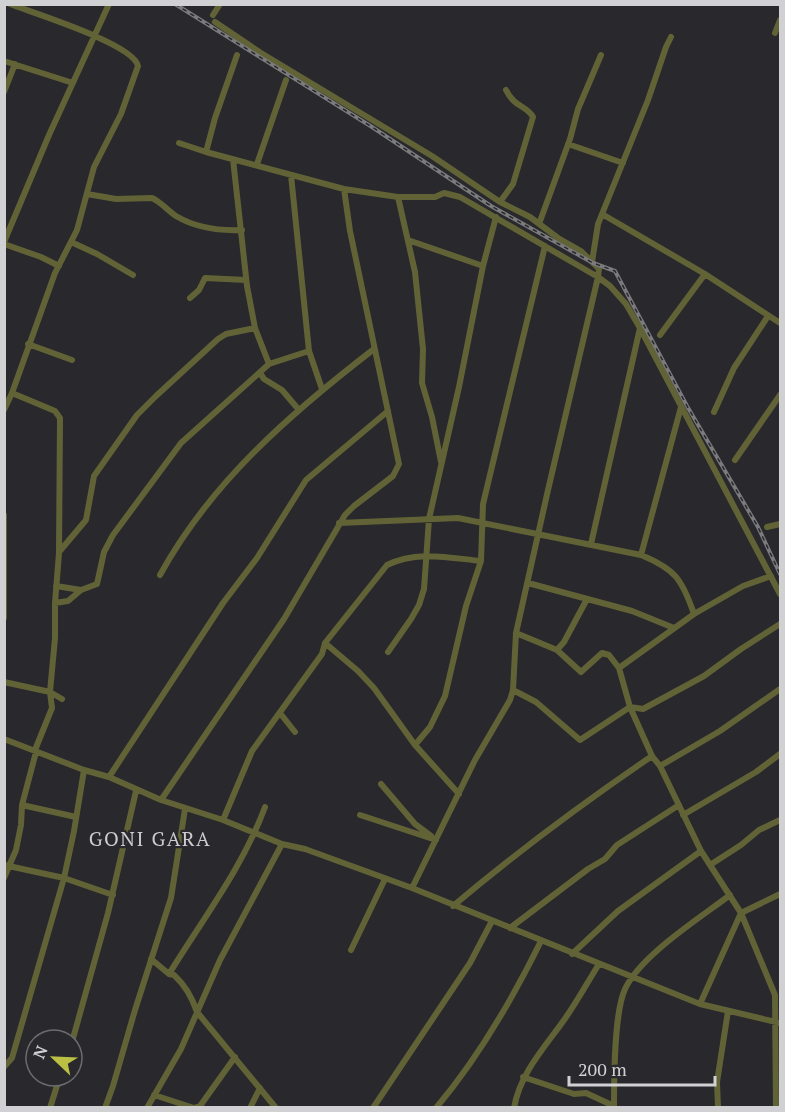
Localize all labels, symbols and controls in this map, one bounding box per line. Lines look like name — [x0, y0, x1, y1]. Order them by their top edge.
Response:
district label: GONI GARA — [89, 825, 211, 852]
north arrow — [24, 1028, 84, 1088]
text: N — [28, 1042, 53, 1062]
scale bar — [569, 1049, 714, 1087]
text: 200 m — [578, 1057, 627, 1081]

